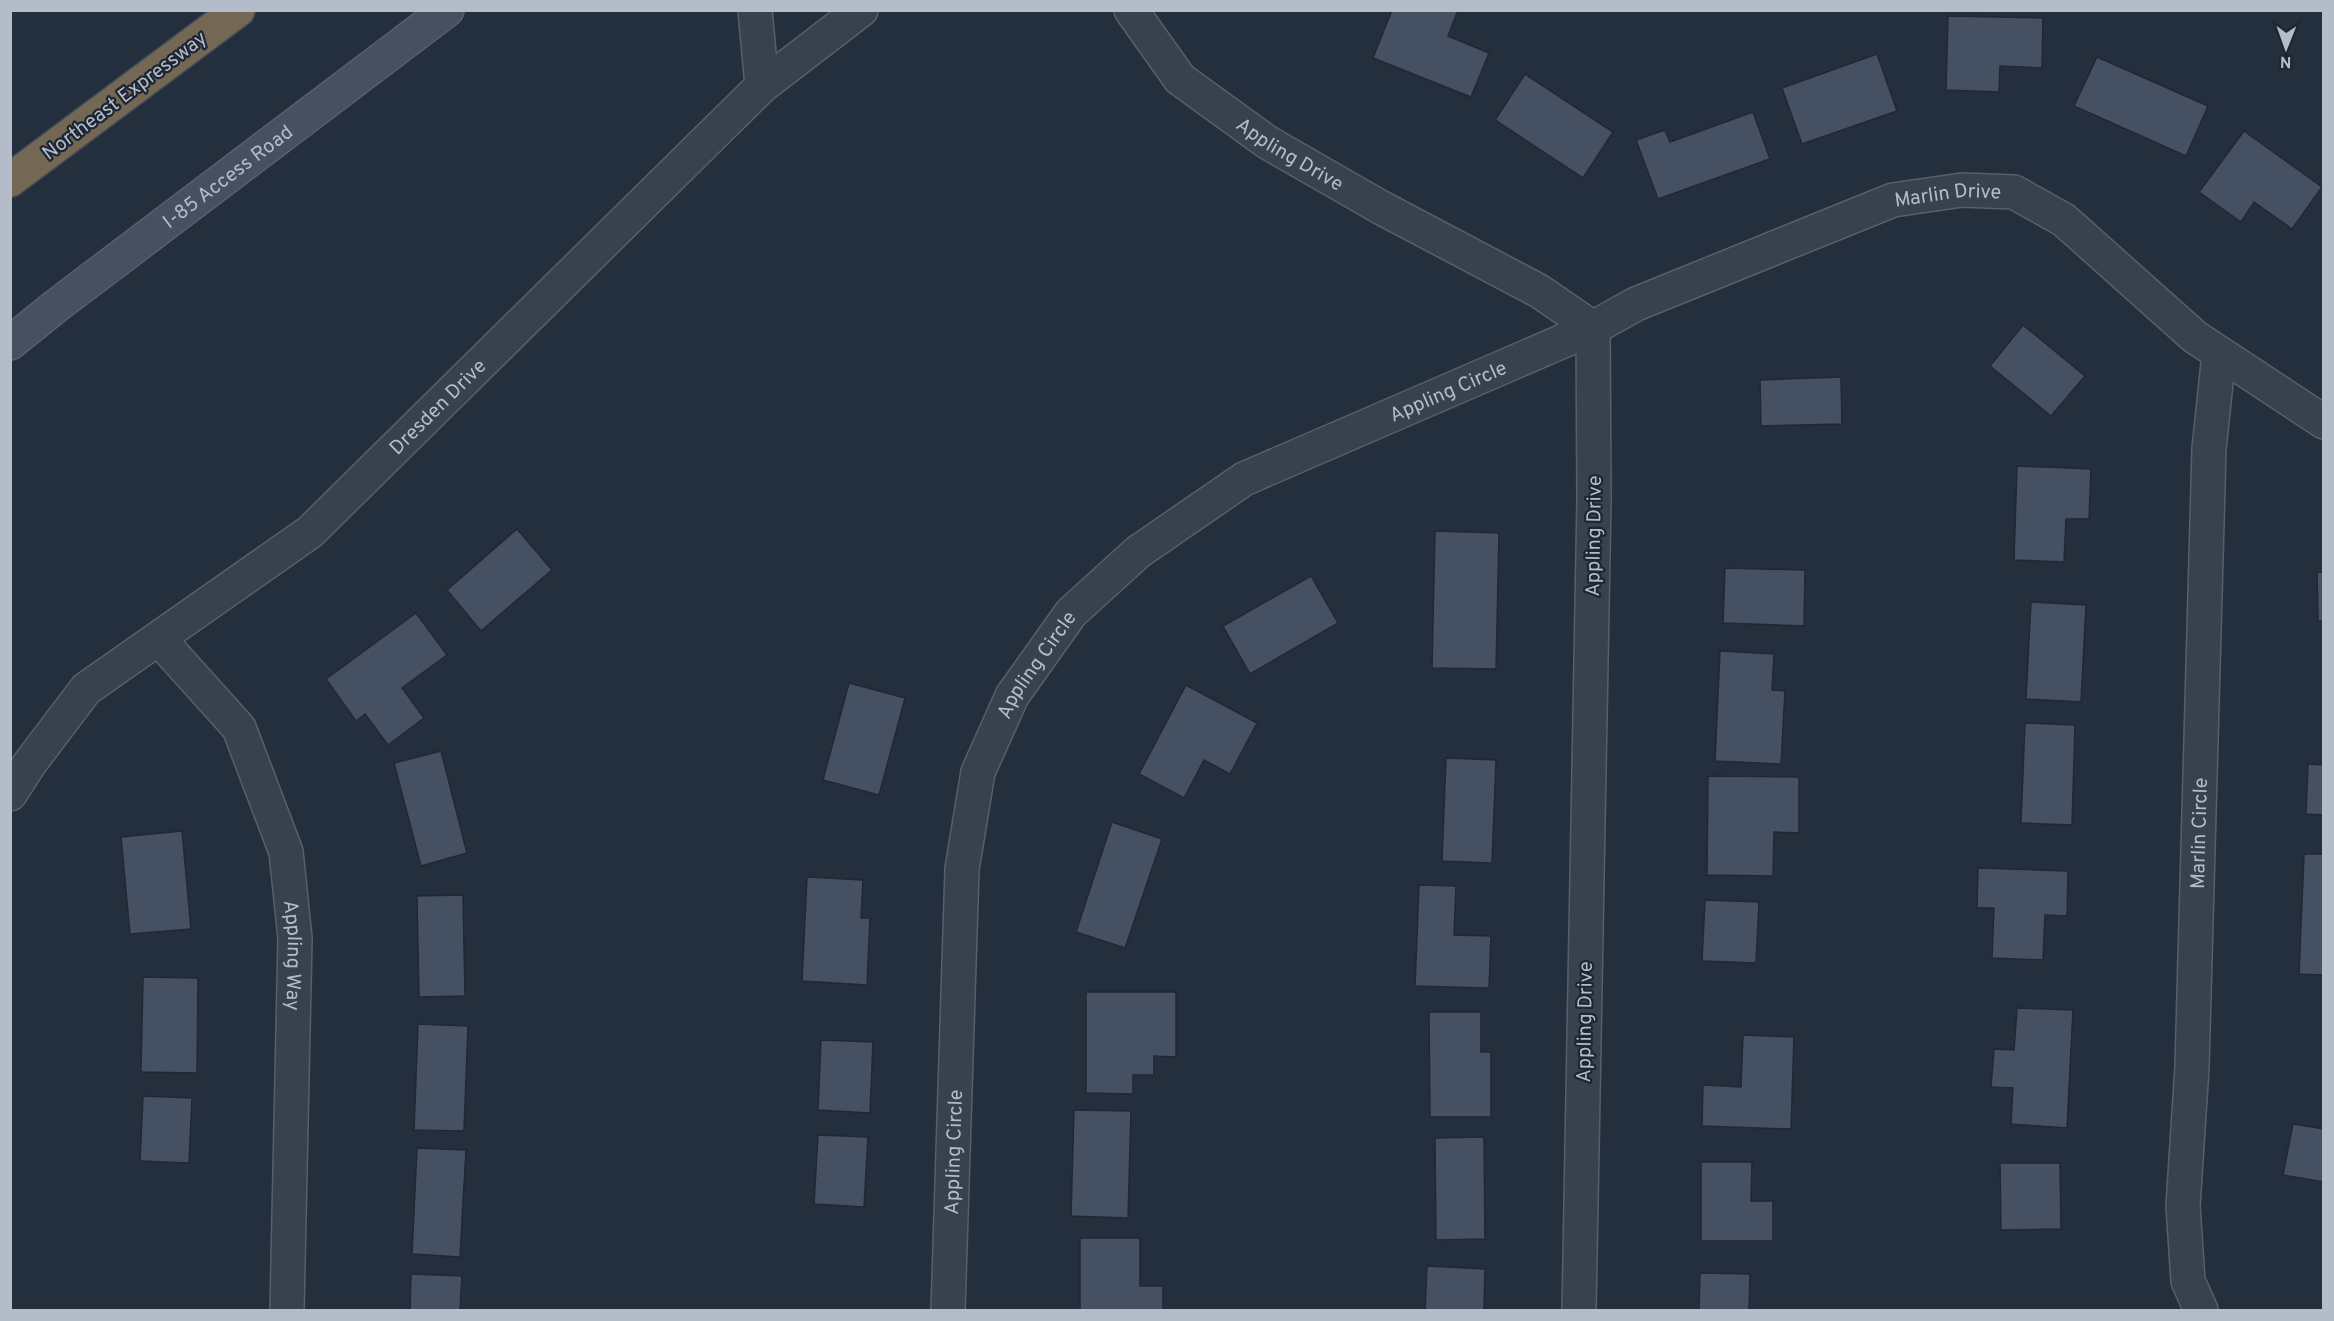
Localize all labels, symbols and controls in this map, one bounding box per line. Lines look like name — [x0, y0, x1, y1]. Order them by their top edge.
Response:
north arrow — [2256, 18, 2316, 78]
street label: Northeast Expressway — [38, 26, 213, 167]
text: N — [2280, 51, 2292, 71]
street label: Appling Drive — [1230, 113, 1348, 198]
street label: I-85 Access Road — [158, 120, 299, 236]
street label: Marlin Drive — [1893, 178, 2002, 215]
street label: Dresden Drive — [385, 354, 493, 461]
street label: Appling Circle — [1386, 356, 1511, 429]
street label: Appling Drive — [1581, 475, 1609, 597]
street label: Appling Circle — [992, 607, 1083, 724]
street label: Marlin Circle — [2186, 777, 2215, 890]
street label: Appling Way — [276, 899, 306, 1011]
street label: Appling Drive — [1572, 961, 1600, 1083]
street label: Appling Circle — [940, 1089, 970, 1215]

